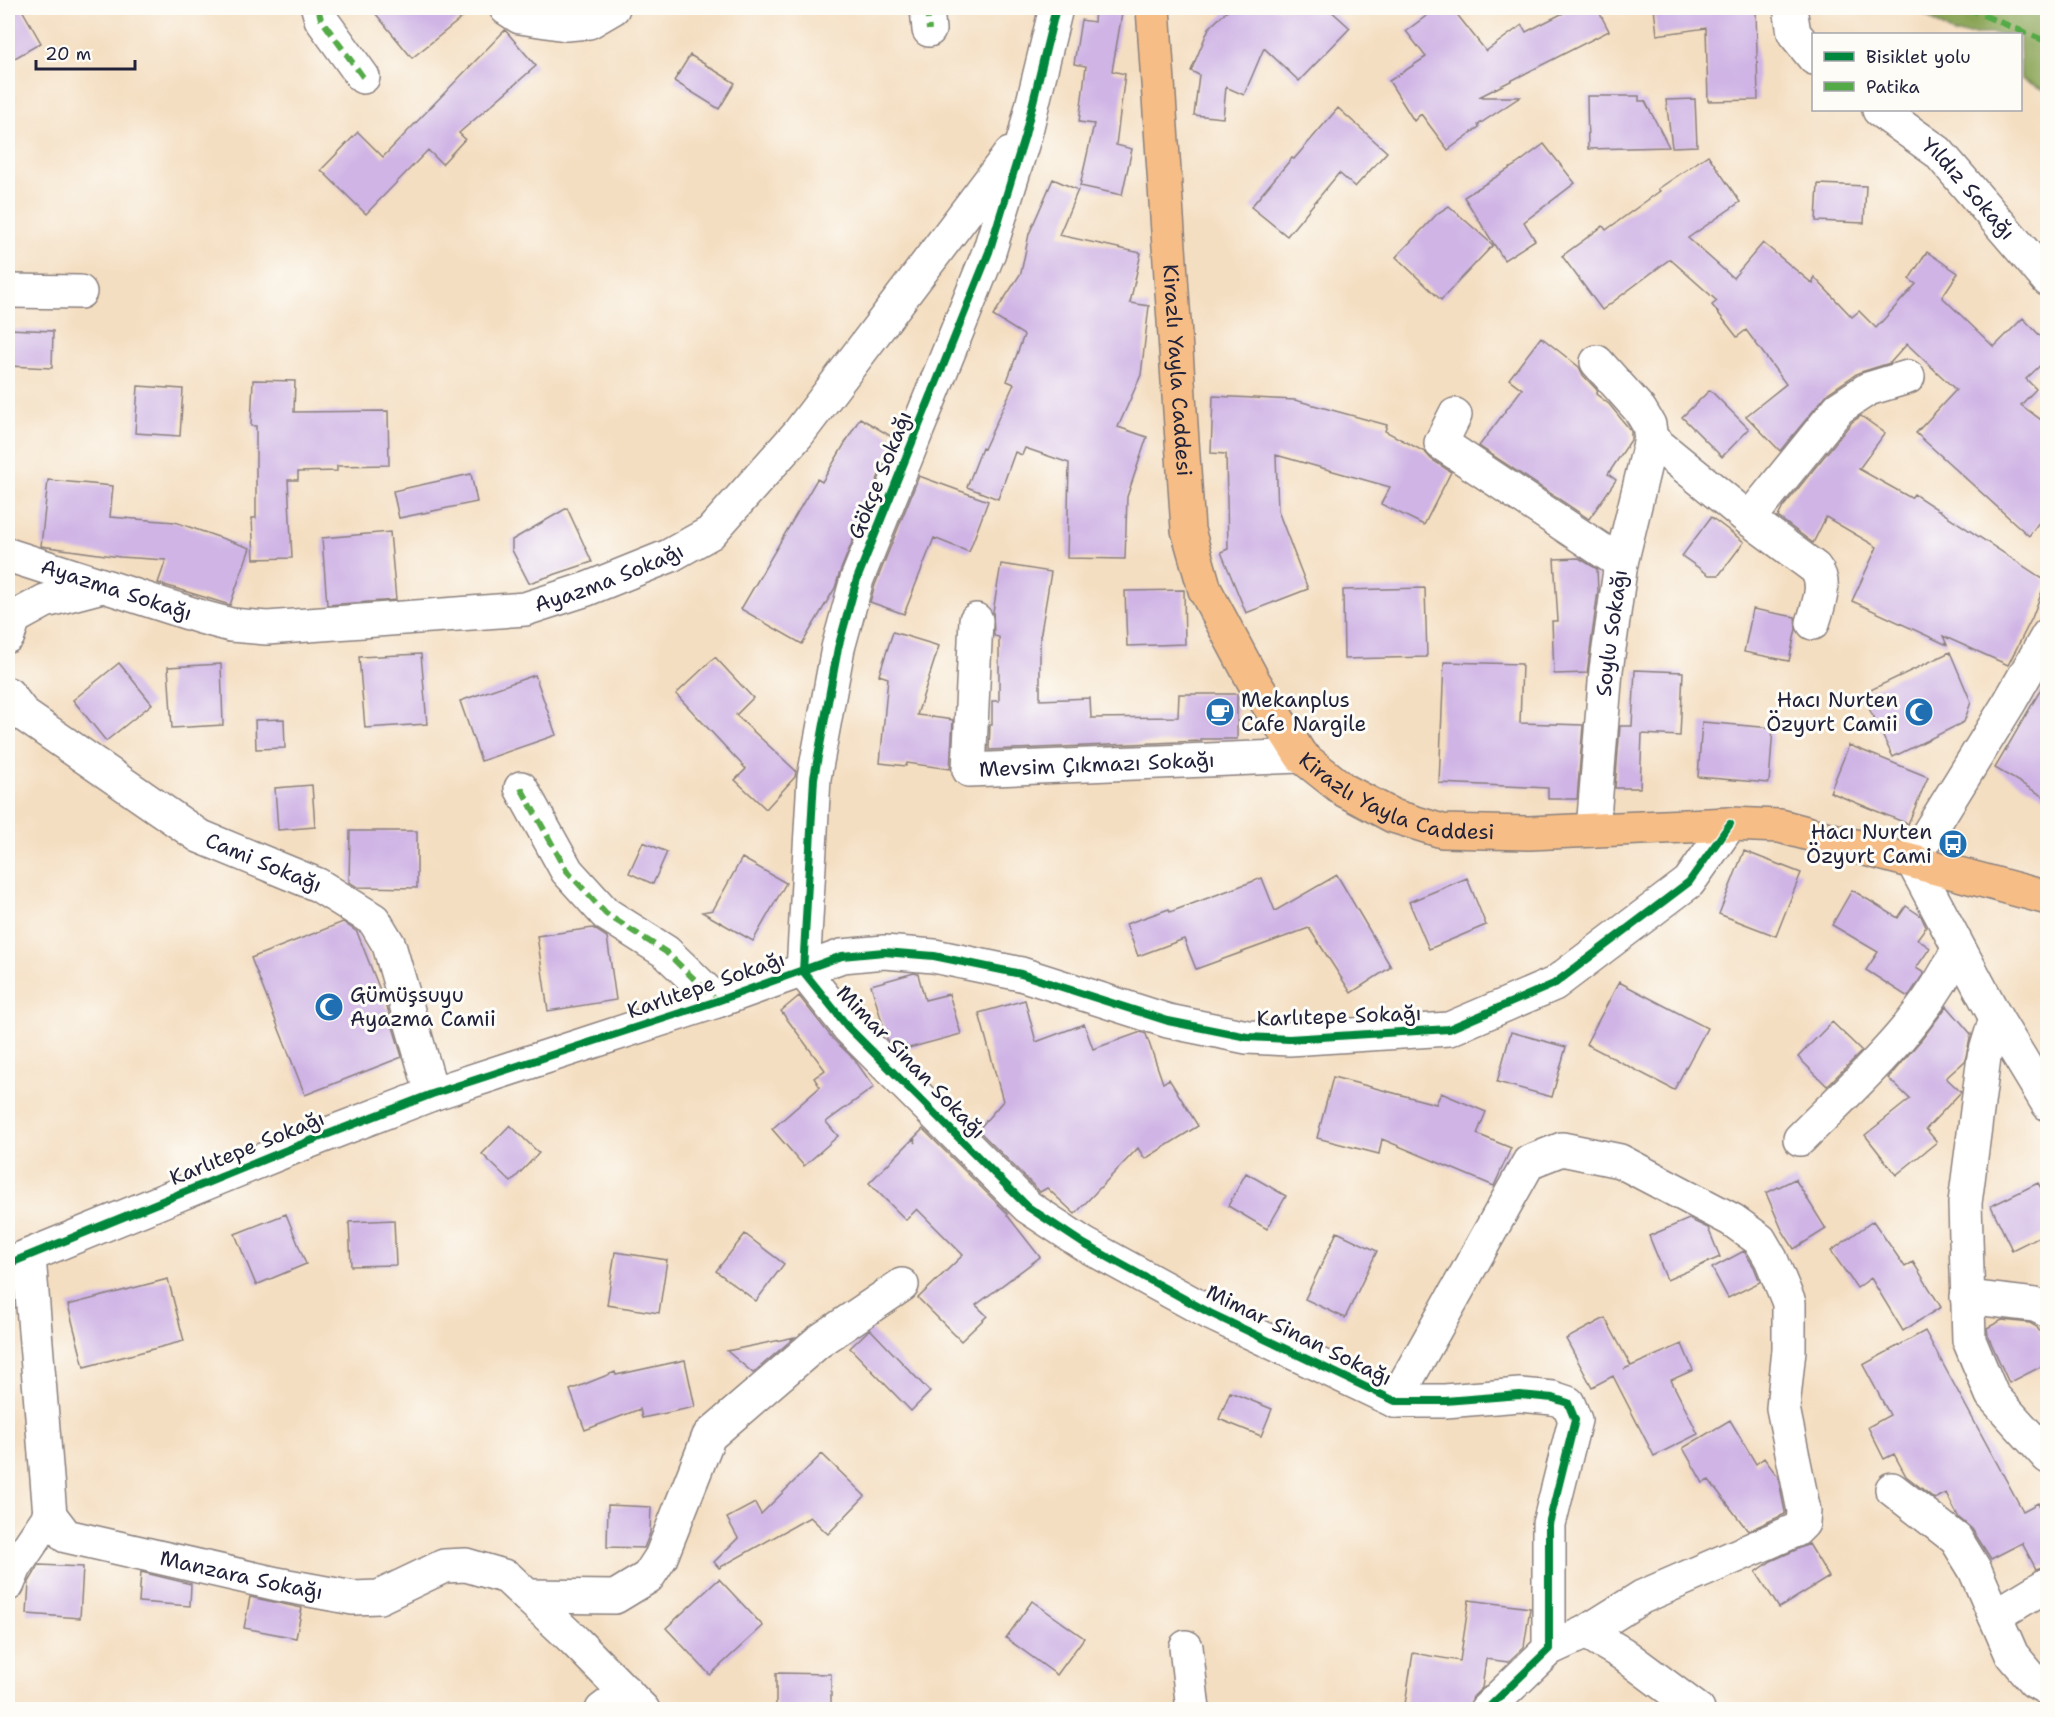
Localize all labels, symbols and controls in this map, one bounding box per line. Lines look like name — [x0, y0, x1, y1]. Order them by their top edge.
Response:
scale bar — [36, 33, 135, 71]
legend — [1812, 33, 2022, 111]
text: 20 m — [45, 42, 91, 66]
text: Bisiklet yolu — [1866, 45, 1971, 69]
text: Patika — [1866, 75, 1920, 99]
street label: Yıldız Sokağı — [1917, 131, 2021, 246]
street label: Kirazlı Yayla Caddesi — [1156, 263, 1198, 477]
street label: Gökçe Sokağı — [842, 407, 918, 543]
street label: Ayazma Sokağı — [531, 537, 689, 619]
street label: Ayazma Sokağı — [37, 552, 196, 627]
street label: Soylu Sokağı — [1590, 568, 1634, 698]
place label: Mekanplus Cafe Nargile — [1241, 686, 1366, 738]
place label: Hacı Nurten Özyurt Camii — [1766, 686, 1898, 738]
cafe icon: Mekanplus Cafe Nargile — [1204, 696, 1236, 728]
mosque icon: Hacı Nurten Özyurt Camii — [1903, 696, 1935, 728]
street label: Mevsim Çıkmazı Sokağı — [978, 746, 1215, 784]
street label: Kirazlı Yayla Caddesi — [1293, 746, 1495, 846]
place label: Hacı Nurten Özyurt Cami — [1806, 818, 1932, 870]
street label: Cami Sokağı — [201, 826, 326, 899]
bus stop icon: Hacı Nurten Özyurt Cami — [1937, 828, 1969, 860]
street label: Karlıtepe Sokağı — [623, 945, 789, 1025]
street label: Mimar Sinan Sokağı — [830, 979, 992, 1145]
place label: Gümüşsuyu Ayazma Camii — [350, 981, 496, 1033]
mosque icon: Gümüşsuyu Ayazma Camii — [313, 991, 345, 1023]
street label: Karlıtepe Sokağı — [1256, 999, 1422, 1033]
street label: Karlıtepe Sokağı — [165, 1104, 329, 1192]
street label: Mimar Sinan Sokağı — [1201, 1278, 1397, 1392]
street label: Manzara Sokağı — [157, 1544, 325, 1606]

